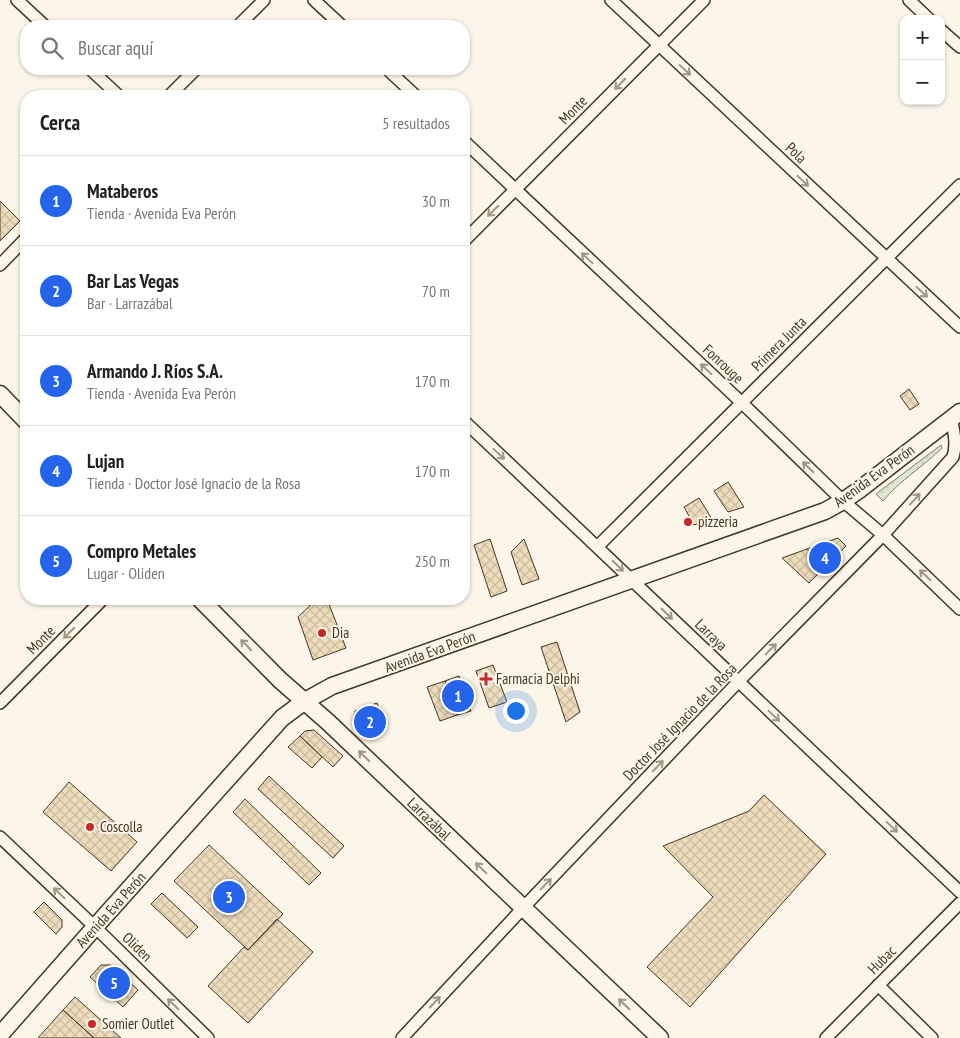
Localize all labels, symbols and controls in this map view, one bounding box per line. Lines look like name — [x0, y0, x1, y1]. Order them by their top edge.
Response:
map controls — [900, 15, 945, 105]
button: + — [900, 15, 945, 60]
search box — [20, 20, 470, 75]
icon: search — [38, 34, 66, 62]
text: Buscar aquí — [78, 36, 153, 60]
button: − — [900, 60, 945, 105]
one-way arrow — [678, 64, 691, 76]
one-way arrow — [614, 78, 627, 90]
street label: Monte — [554, 91, 591, 128]
text: Cerca — [40, 109, 80, 136]
text: 5 resultados — [382, 113, 450, 133]
street label: Pola — [782, 138, 811, 167]
one-way arrow — [797, 175, 810, 187]
text: Mataberos — [87, 179, 158, 203]
text: 1 — [52, 191, 60, 211]
text: 30 m — [422, 191, 450, 211]
text: Tienda · Avenida Eva Perón — [87, 203, 236, 223]
one-way arrow — [488, 205, 500, 217]
one-way arrow — [581, 252, 594, 264]
text: Bar Las Vegas — [87, 269, 179, 293]
text: 2 — [52, 281, 60, 301]
text: 70 m — [422, 281, 450, 301]
one-way arrow — [915, 286, 928, 298]
text: Bar · Larrazábal — [87, 293, 173, 313]
street label: Primera Junta — [747, 312, 810, 375]
street label: Fonrouge — [699, 340, 748, 387]
text: Armando J. Ríos S.A. — [87, 359, 223, 383]
one-way arrow — [699, 363, 712, 375]
text: 3 — [52, 371, 60, 391]
text: 170 m — [415, 371, 450, 391]
text: Tienda · Avenida Eva Perón — [87, 383, 236, 403]
street label: Avenida Eva Perón — [830, 440, 918, 511]
one-way arrow — [493, 448, 506, 460]
text: Lujan — [87, 449, 124, 473]
text: 4 — [52, 461, 60, 481]
text: 170 m — [415, 461, 450, 481]
one-way arrow — [802, 461, 814, 473]
text: Tienda · Doctor José Ignacio de la Rosa — [87, 473, 301, 493]
one-way arrow — [910, 493, 921, 506]
place label: pizzeria — [698, 512, 738, 531]
marker: pizzeria — [682, 516, 694, 528]
text: Compro Metales — [87, 539, 196, 563]
pin: 4 — [809, 539, 841, 577]
text: 5 — [52, 551, 60, 571]
text: 250 m — [415, 551, 450, 571]
one-way arrow — [611, 560, 624, 572]
text: Lugar · Oliden — [87, 563, 165, 583]
one-way arrow — [919, 570, 931, 582]
one-way arrow — [661, 608, 674, 620]
street label: Larraya — [691, 615, 732, 655]
street label: Monte — [22, 621, 59, 658]
place label: Dia — [332, 623, 349, 642]
street label: Avenida Eva Perón — [382, 626, 478, 677]
one-way arrow — [63, 627, 75, 640]
marker: Dia — [316, 627, 328, 639]
one-way arrow — [239, 639, 252, 651]
one-way arrow — [765, 643, 777, 656]
street label: Doctor José Ignacio de la Rosa — [619, 659, 741, 784]
place label: Farmacia Delphi — [496, 669, 580, 688]
marker: Farmacia Delphi — [480, 673, 492, 685]
pin: 1 — [442, 677, 474, 715]
your location — [503, 698, 529, 724]
pin: 2 — [354, 703, 386, 741]
one-way arrow — [768, 710, 780, 722]
one-way arrow — [357, 750, 370, 762]
one-way arrow — [652, 760, 664, 773]
street label: Larrazábal — [403, 793, 456, 844]
place label: Coscolla — [100, 817, 143, 836]
marker: Coscolla — [84, 821, 96, 833]
one-way arrow — [886, 821, 898, 833]
one-way arrow — [475, 862, 488, 874]
street label: Avenida Eva Perón — [72, 868, 150, 951]
one-way arrow — [540, 877, 552, 890]
pin: 3 — [213, 878, 245, 916]
one-way arrow — [53, 887, 66, 899]
street label: Oliden — [118, 928, 156, 965]
street label: Hubac — [863, 941, 900, 978]
pin: 5 — [98, 964, 130, 1002]
one-way arrow — [429, 996, 441, 1009]
one-way arrow — [167, 998, 179, 1010]
one-way arrow — [618, 998, 631, 1010]
place label: Somier Outlet — [102, 1014, 174, 1033]
marker: Somier Outlet — [86, 1018, 98, 1030]

